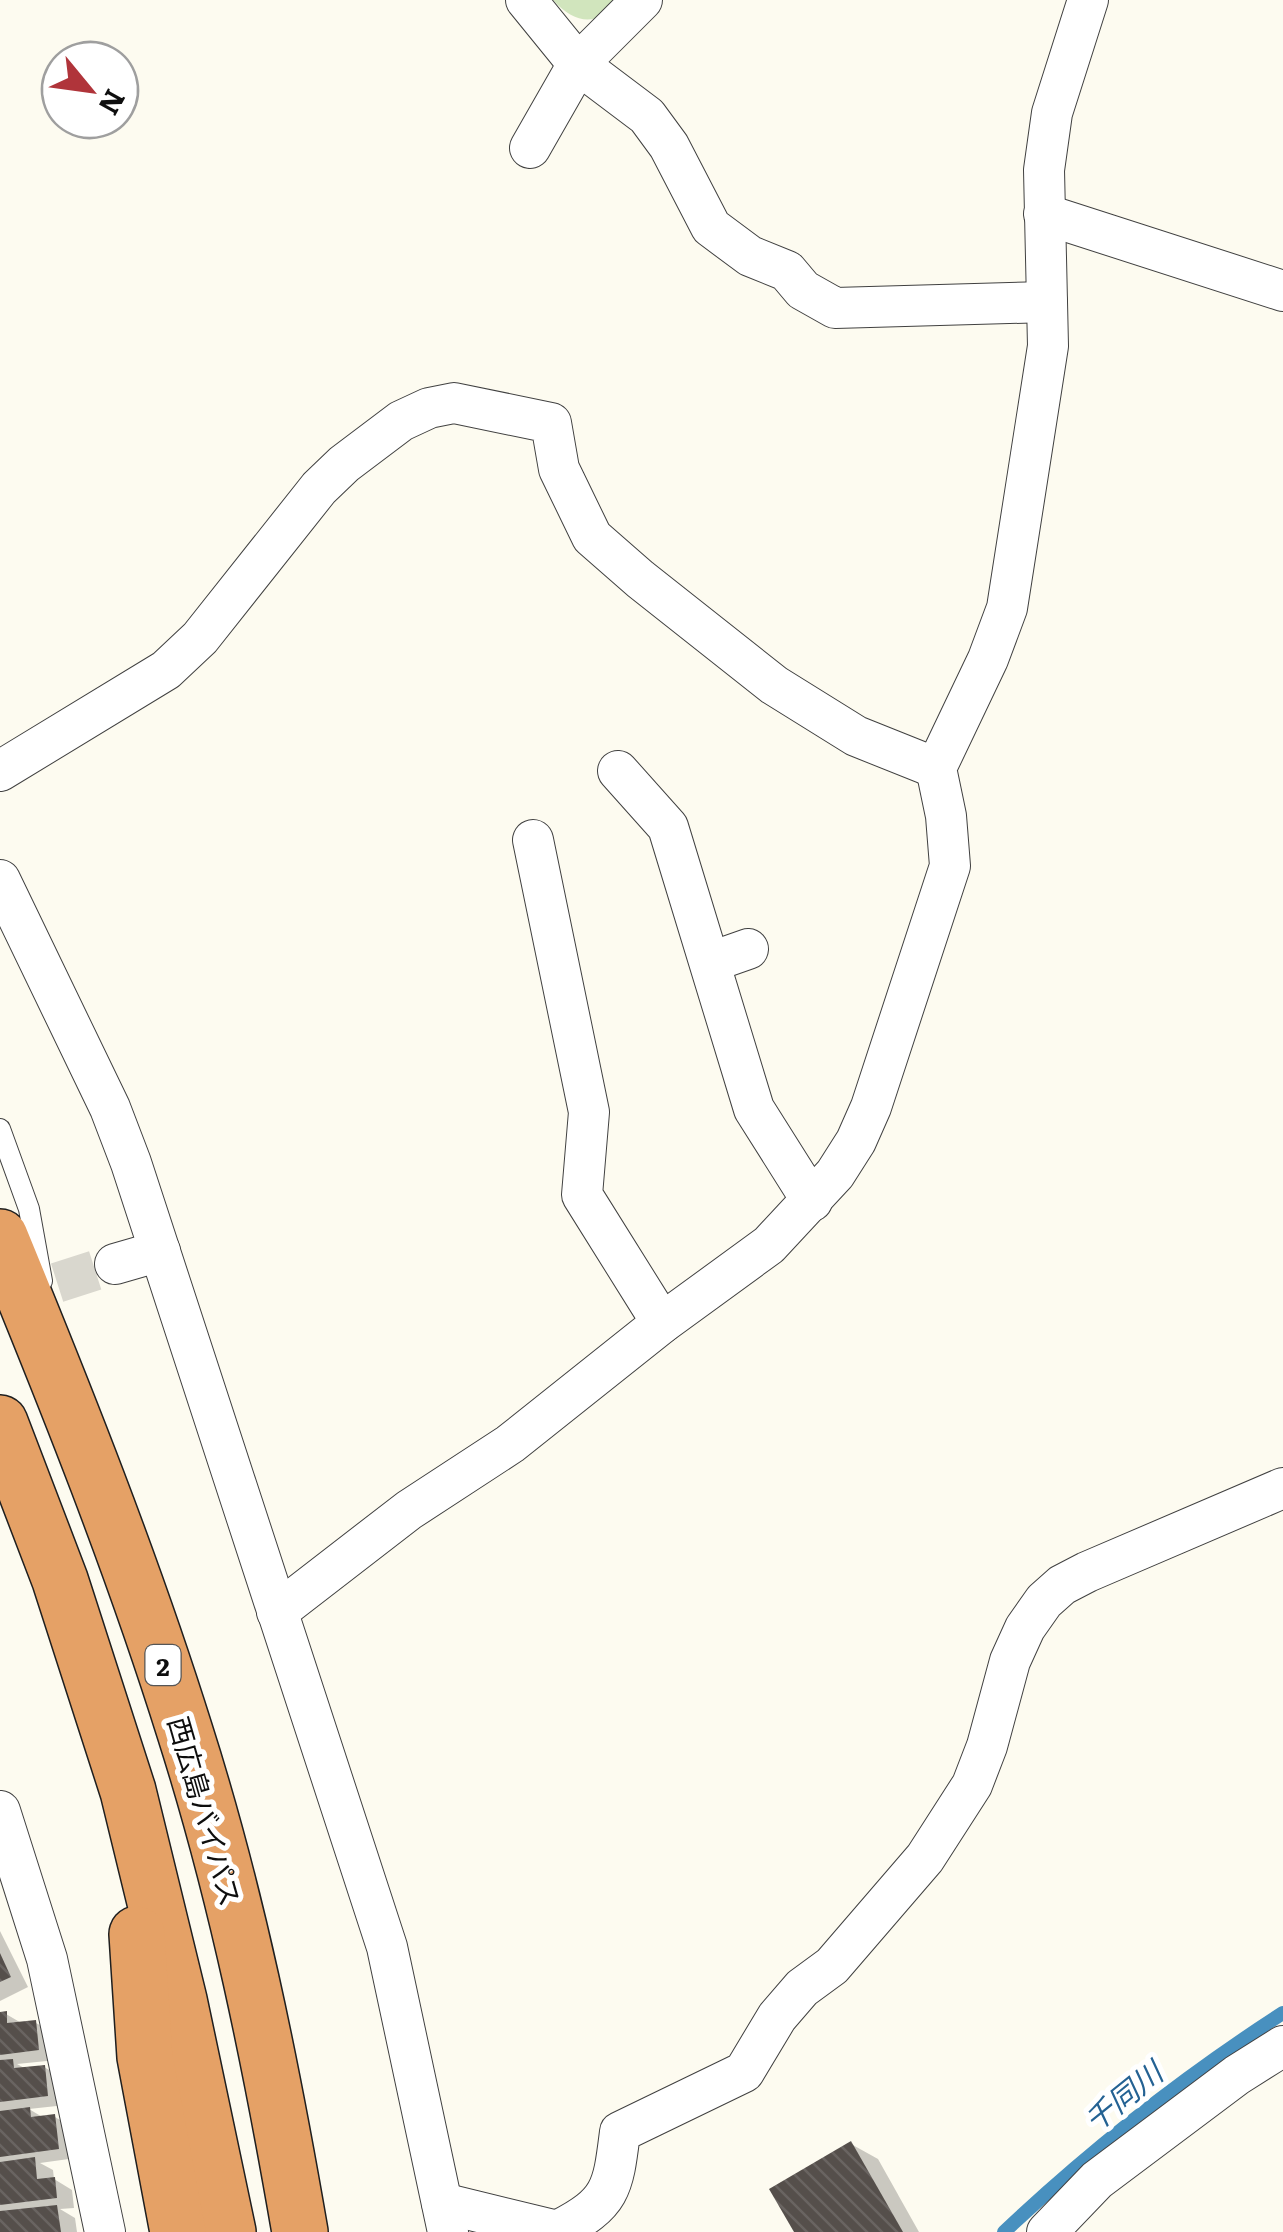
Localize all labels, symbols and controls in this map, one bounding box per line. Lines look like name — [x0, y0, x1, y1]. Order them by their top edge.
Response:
north arrow — [40, 40, 140, 140]
text: N — [90, 83, 138, 124]
road number: 2 — [146, 1645, 180, 1685]
street label: 西広島バイパス — [159, 1711, 253, 1911]
water label: 千同川 — [1073, 2048, 1173, 2140]

